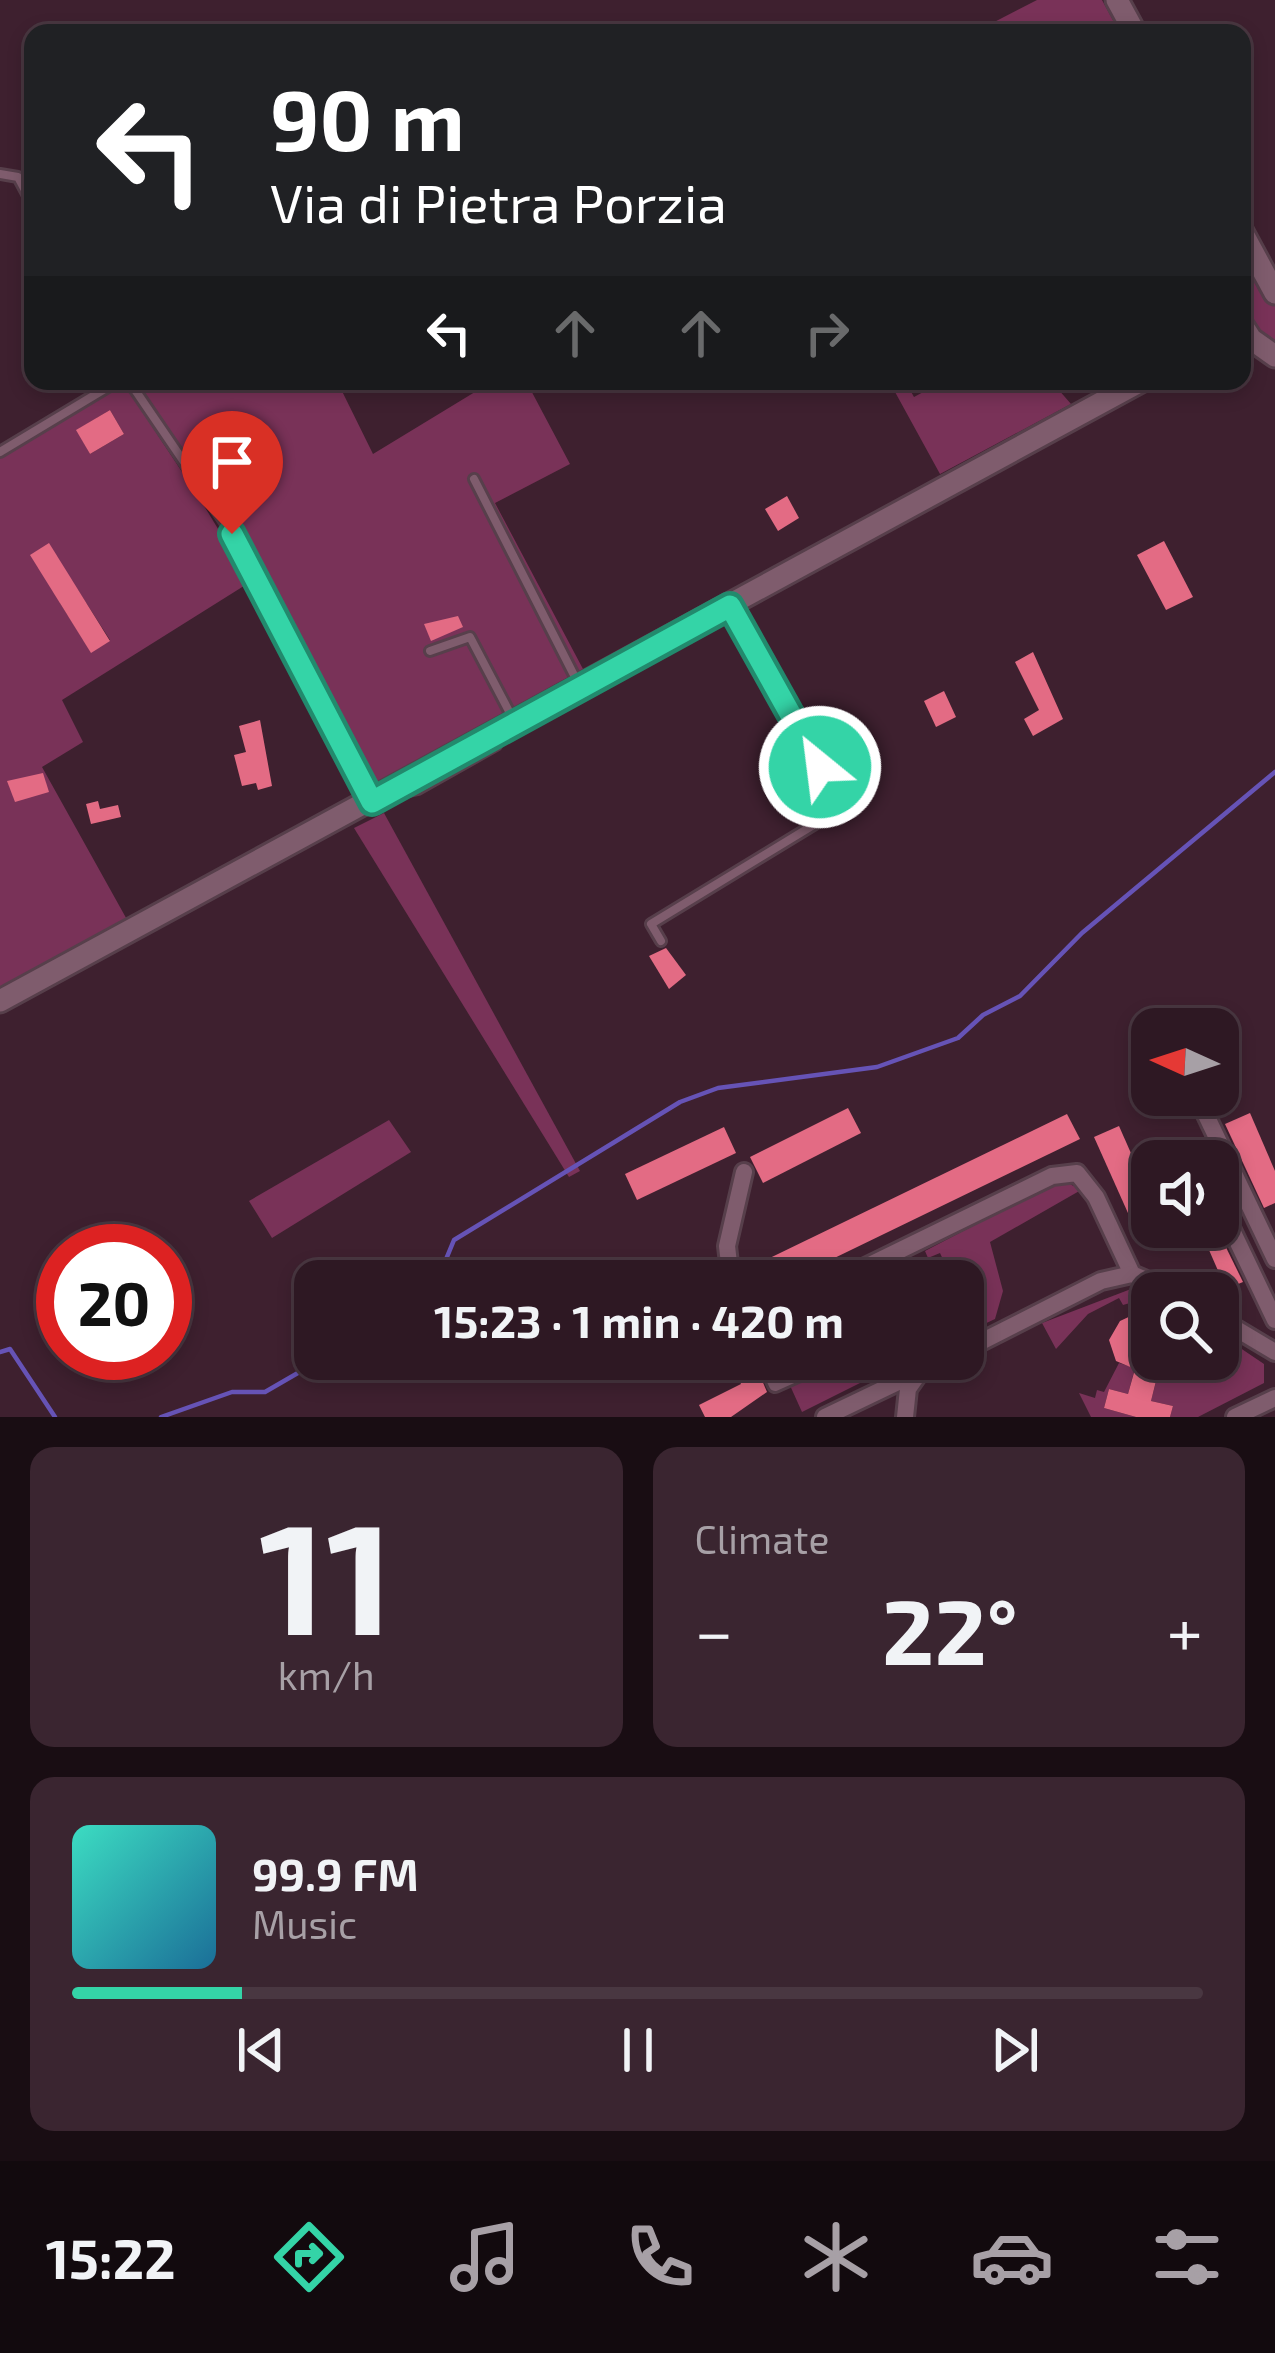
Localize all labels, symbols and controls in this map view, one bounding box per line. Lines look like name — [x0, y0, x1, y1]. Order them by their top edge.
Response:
text: 90 m — [270, 67, 465, 168]
icon: left — [72, 72, 228, 228]
text: Via di Pietra Porzia — [270, 169, 727, 234]
icon: left — [416, 300, 482, 366]
icon: ahead — [542, 300, 608, 366]
icon: ahead — [668, 300, 734, 366]
icon: right — [794, 300, 860, 366]
pin — [181, 411, 283, 534]
icon: arrive — [199, 429, 265, 495]
position arrow — [757, 704, 883, 830]
north arrow — [1131, 1008, 1239, 1116]
map controls — [1131, 1008, 1239, 1380]
button: sound — [1131, 1140, 1239, 1248]
speed limit sign: 20 — [36, 1224, 192, 1380]
button: search — [1131, 1272, 1239, 1380]
text: 15:23 · 1 min · 420 m — [434, 1293, 844, 1347]
text: 11 — [259, 1479, 394, 1666]
text: Climate — [695, 1515, 829, 1562]
text: 22° — [882, 1575, 1018, 1683]
text: − — [695, 1590, 733, 1669]
text: + — [1167, 1590, 1203, 1669]
text: km/h — [278, 1651, 375, 1698]
text: 99.9 FM — [252, 1846, 419, 1900]
text: Music — [252, 1900, 357, 1947]
icon: previous — [228, 2017, 294, 2083]
icon: pause — [605, 2017, 671, 2083]
icon: next — [982, 2017, 1048, 2083]
icon: directions — [267, 2215, 351, 2299]
icon: music — [443, 2215, 527, 2299]
icon: phone — [618, 2215, 702, 2299]
icon: climate — [794, 2215, 878, 2299]
icon: car — [970, 2215, 1054, 2299]
icon: filters — [1145, 2215, 1229, 2299]
text: 15:22 — [46, 2225, 176, 2290]

